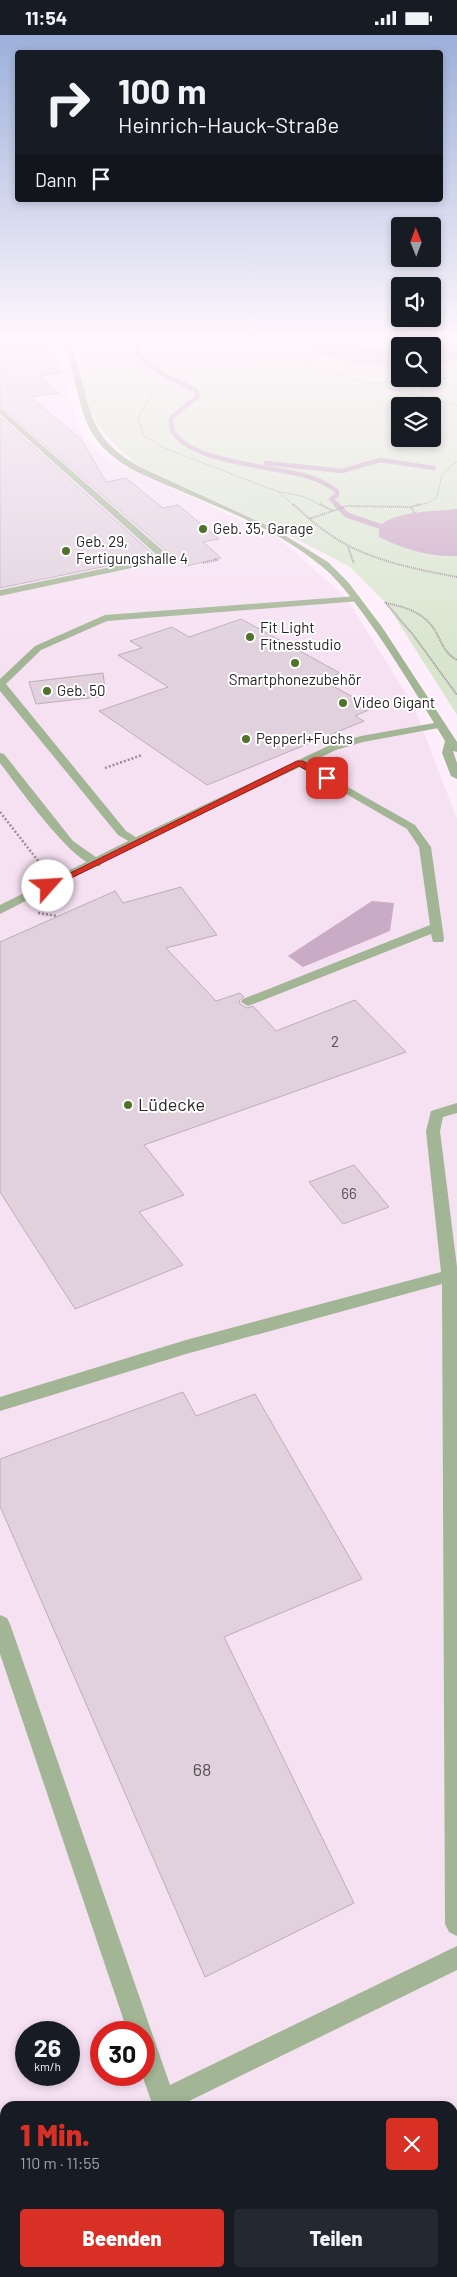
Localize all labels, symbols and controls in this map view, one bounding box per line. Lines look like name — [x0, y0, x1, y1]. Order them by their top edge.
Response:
text: 11:54 — [25, 6, 67, 29]
text: 100 m — [118, 69, 207, 111]
icon: right — [35, 70, 100, 135]
text: Heinrich-Hauck-Straße — [118, 111, 339, 137]
icon: arrive — [87, 165, 115, 193]
text: Dann — [35, 168, 77, 191]
north arrow — [391, 217, 441, 267]
map controls — [391, 217, 441, 447]
button: sound — [391, 277, 441, 327]
button: search — [391, 337, 441, 387]
button: layers — [391, 397, 441, 447]
place label: Geb. 35, Garage — [213, 519, 314, 537]
marker: Geb. 35, Garage — [197, 523, 209, 535]
place label: Geb. 29, Fertigungshalle 4 — [76, 532, 188, 567]
marker: Geb. 29, Fertigungshalle 4 — [60, 545, 72, 557]
place label: Fit Light Fitnesstudio — [260, 618, 342, 653]
marker: Fit Light Fitnesstudio — [244, 631, 256, 643]
marker: Smartphonezubehör — [289, 657, 301, 669]
place label: Smartphonezubehör — [229, 670, 362, 688]
place label: Geb. 50 — [57, 681, 105, 699]
marker: Geb. 50 — [41, 685, 53, 697]
place label: Video Gigant — [353, 693, 435, 711]
marker: Video Gigant — [337, 697, 349, 709]
place label: Pepperl+Fuchs — [256, 729, 353, 747]
marker: Pepperl+Fuchs — [240, 733, 252, 745]
pin — [306, 757, 348, 799]
icon: arrive — [313, 764, 341, 792]
position arrow — [21, 859, 73, 911]
house number: 2 — [331, 1032, 339, 1050]
place label: Lüdecke — [138, 1093, 205, 1115]
marker: Lüdecke — [122, 1099, 134, 1111]
house number: 66 — [341, 1184, 357, 1202]
house number: 68 — [193, 1758, 211, 1780]
speed limit sign: 30 — [90, 2021, 155, 2086]
text: 26 — [34, 2032, 61, 2062]
text: km/h — [34, 2059, 61, 2073]
text: 1 Min. — [20, 2116, 90, 2152]
button: close — [386, 2118, 438, 2170]
text: 110 m · 11:55 — [20, 2153, 100, 2172]
button: Beenden — [20, 2209, 224, 2267]
button: Teilen — [234, 2209, 438, 2267]

